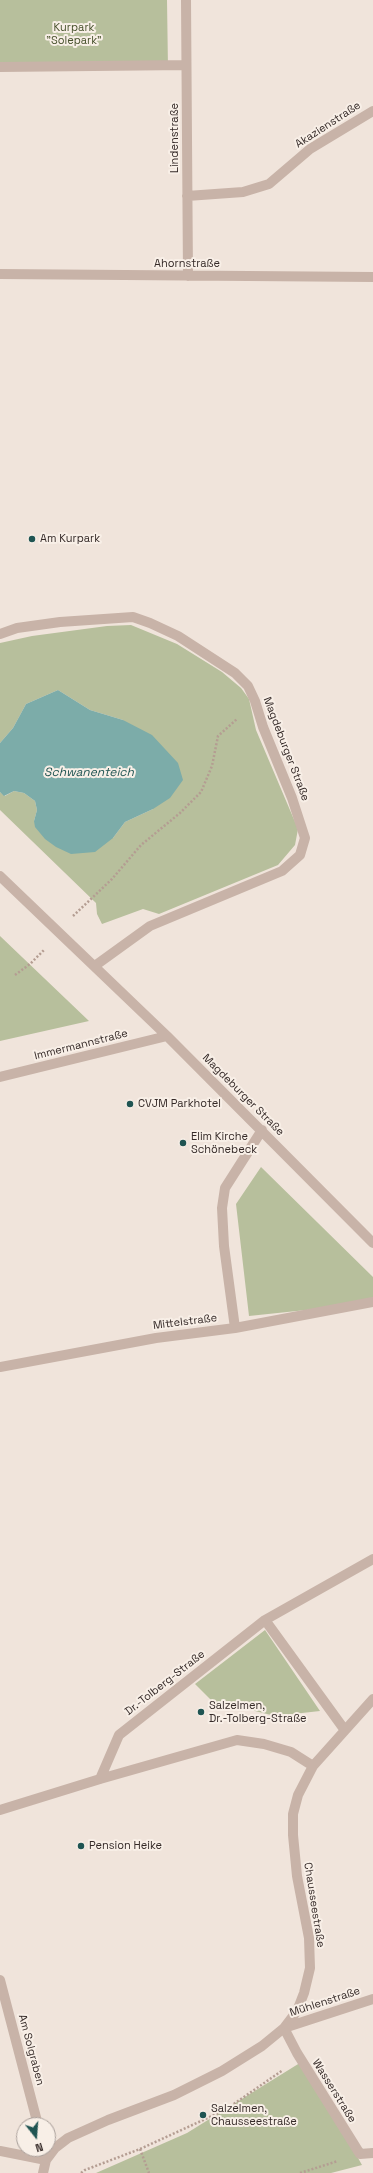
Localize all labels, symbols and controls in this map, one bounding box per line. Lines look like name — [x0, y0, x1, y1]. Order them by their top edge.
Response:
park label: Kurpark "Solepark" — [46, 21, 102, 47]
street label: Akazienstraße — [293, 99, 363, 151]
street label: Lindenstraße — [168, 103, 182, 173]
street label: Ahornstraße — [154, 257, 220, 271]
place label: Am Kurpark — [40, 532, 100, 546]
marker: Am Kurpark — [27, 534, 37, 544]
street label: Magdeburger Straße — [260, 695, 312, 803]
water label: Schwanenteich — [44, 766, 134, 780]
street label: Immermannstraße — [33, 1027, 129, 1063]
street label: Magdeburger Straße — [199, 1051, 287, 1139]
place label: CVJM Parkhotel — [138, 1097, 221, 1111]
marker: CVJM Parkhotel — [125, 1099, 135, 1109]
place label: Elim Kirche Schönebeck — [191, 1130, 257, 1156]
marker: Elim Kirche Schönebeck — [178, 1138, 188, 1148]
street label: Mittelstraße — [152, 1312, 218, 1332]
street label: Dr.-Tolberg-Straße — [122, 1648, 208, 1718]
place label: Salzelmen, Dr.-Tolberg-Straße — [209, 1699, 307, 1725]
marker: Salzelmen, Dr.-Tolberg-Straße — [196, 1707, 206, 1717]
place label: Pension Heike — [89, 1839, 162, 1853]
marker: Pension Heike — [76, 1841, 86, 1851]
street label: Chausseestraße — [301, 1862, 327, 1948]
street label: Mühlenstraße — [288, 1984, 362, 2020]
street label: Am Solgraben — [15, 2013, 47, 2087]
street label: Wasserstraße — [309, 2057, 359, 2125]
place label: Salzelmen, Chausseestraße — [211, 2102, 297, 2128]
marker: Salzelmen, Chausseestraße — [198, 2110, 208, 2120]
north arrow — [16, 2117, 56, 2157]
text: N — [34, 2140, 45, 2155]

